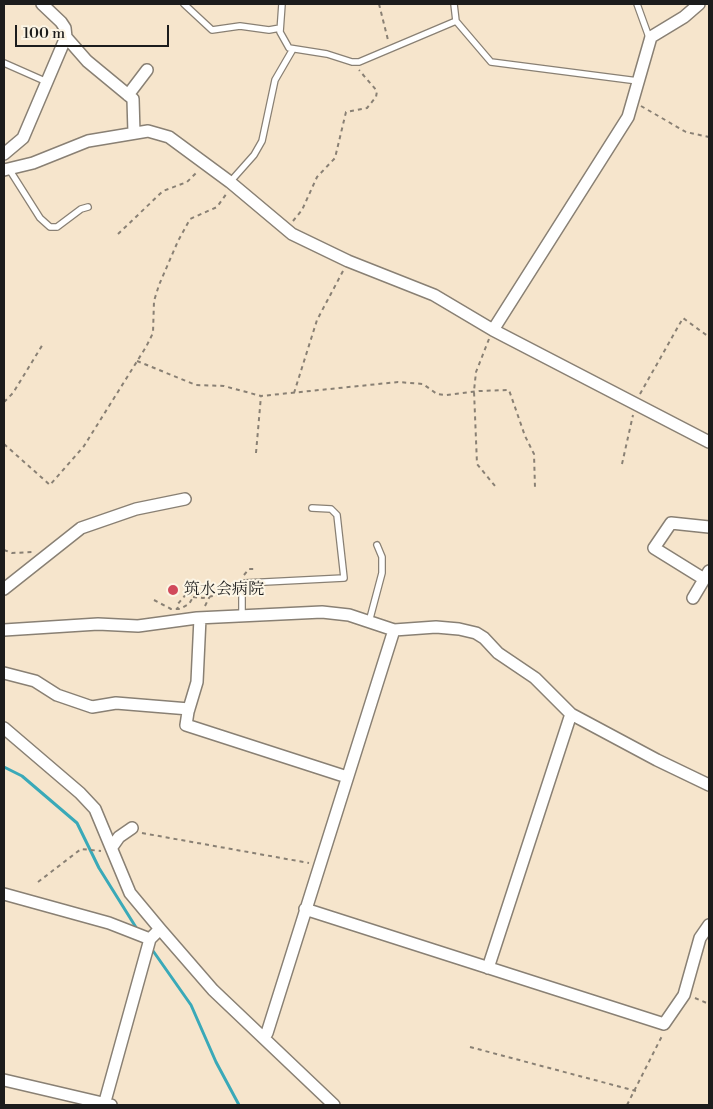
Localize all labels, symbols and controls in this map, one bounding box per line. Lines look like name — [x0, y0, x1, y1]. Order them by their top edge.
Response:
scale bar — [18, 15, 171, 47]
text: 100 m — [23, 24, 65, 43]
place label: 筑水会病院 — [184, 580, 264, 600]
marker: 筑水会病院 — [166, 583, 180, 597]

